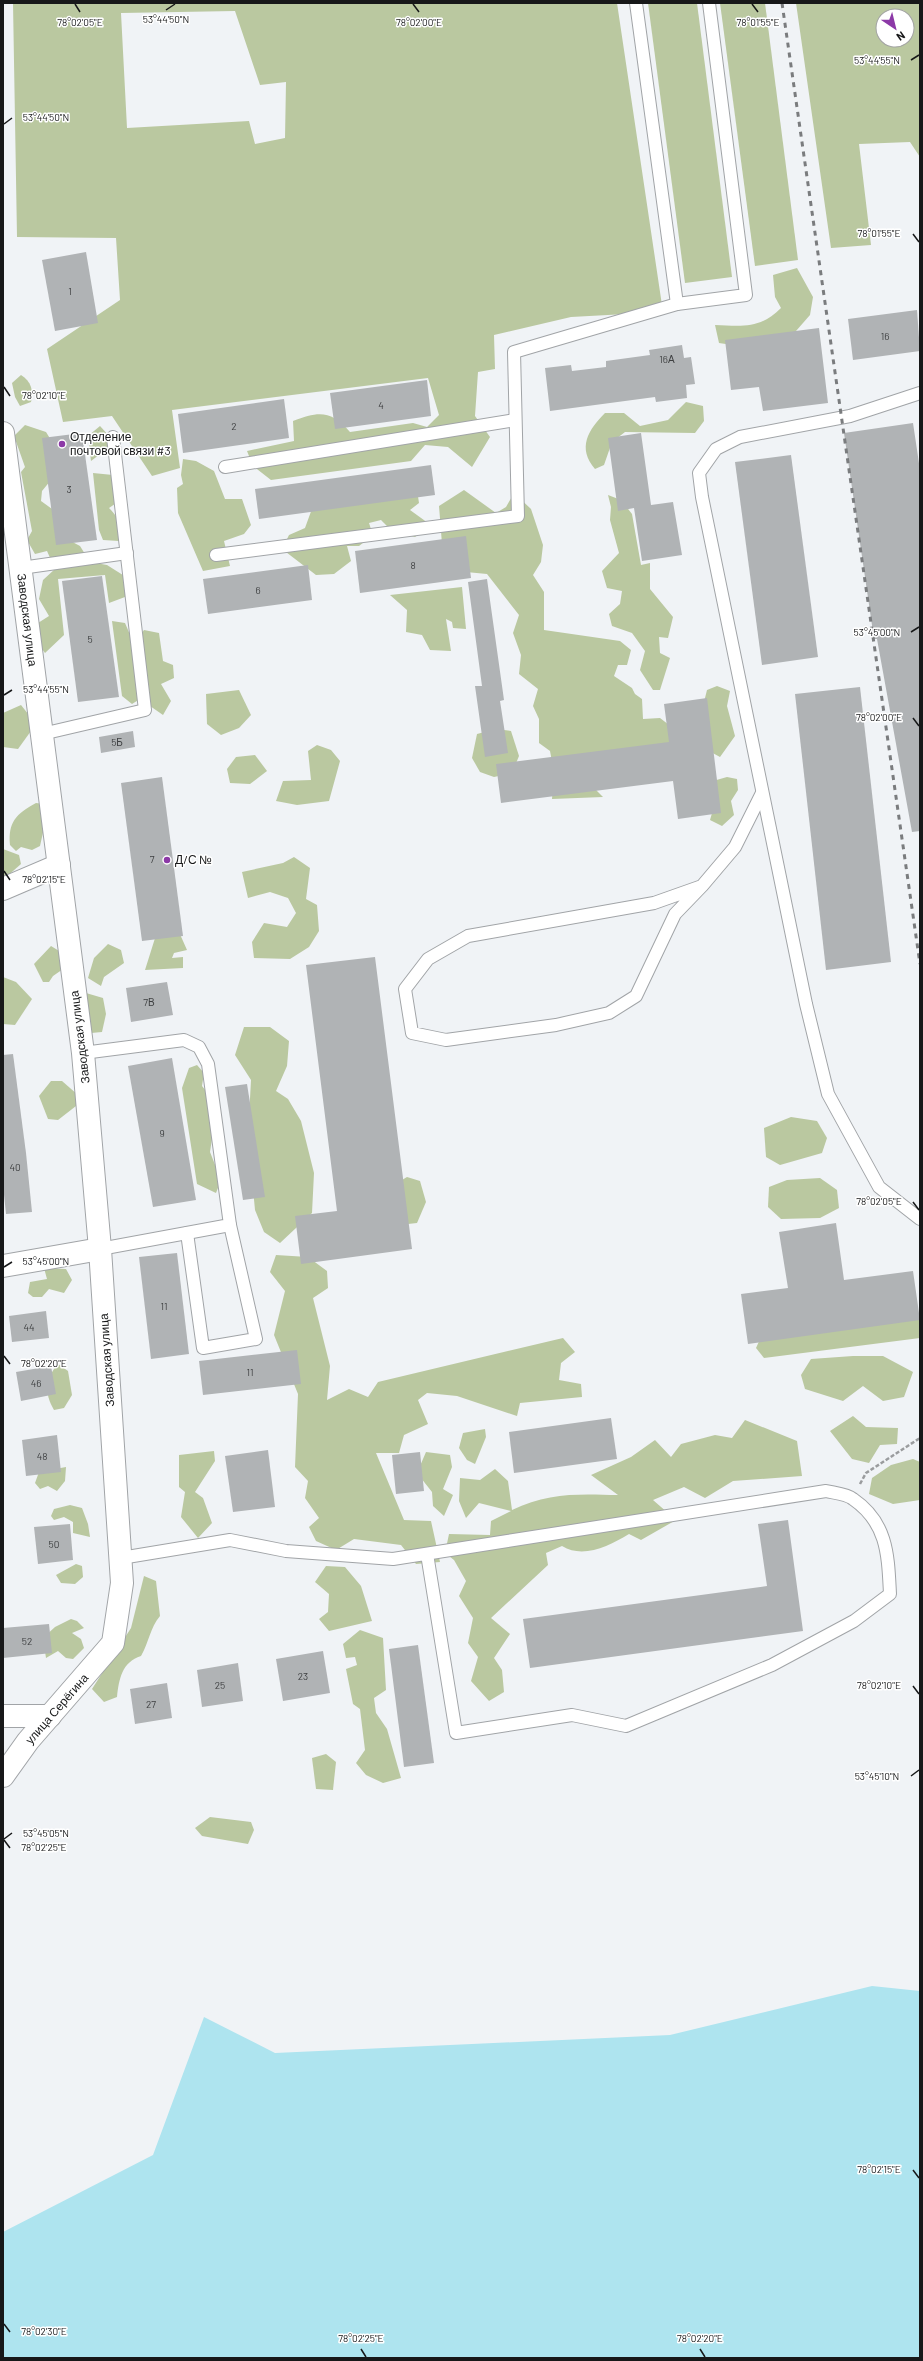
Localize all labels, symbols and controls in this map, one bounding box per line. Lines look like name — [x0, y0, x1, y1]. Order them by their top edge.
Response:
north arrow — [875, 8, 915, 48]
text: 53°44'50"N — [143, 13, 189, 25]
text: 78°02'05"E — [57, 16, 103, 28]
text: 78°02'00"E — [396, 16, 442, 28]
text: 78°01'55"E — [737, 16, 779, 28]
text: N — [894, 29, 908, 44]
text: 53°44'55"N — [854, 54, 900, 66]
text: 53°44'50"N — [23, 111, 69, 123]
text: 78°01'55"E — [858, 227, 900, 239]
house number: 1 — [68, 285, 72, 297]
house number: 16 — [881, 330, 889, 342]
house number: 16А — [659, 353, 675, 365]
text: 78°02'10"E — [22, 389, 66, 401]
house number: 4 — [378, 399, 384, 411]
house number: 2 — [231, 420, 237, 432]
place label: Отделение почтовой связи #3 — [70, 429, 171, 457]
marker: Отделение почтовой связи #3 — [57, 439, 67, 449]
house number: 3 — [66, 483, 72, 495]
house number: 8 — [410, 559, 416, 571]
street label: Заводская улица — [14, 573, 41, 668]
house number: 6 — [255, 584, 261, 596]
text: 53°45'00"N — [854, 626, 900, 638]
house number: 5 — [87, 633, 93, 645]
text: 53°44'55"N — [23, 683, 69, 695]
text: 78°02'00"E — [856, 711, 902, 723]
house number: 5Б — [111, 736, 123, 748]
place label: Д/С № — [175, 852, 212, 867]
house number: 7 — [150, 853, 155, 865]
marker: Д/С № — [162, 855, 172, 865]
text: 78°02'15"E — [22, 873, 66, 885]
street label: Заводская улица — [66, 989, 93, 1084]
house number: 7В — [143, 996, 155, 1008]
house number: 9 — [159, 1127, 165, 1139]
house number: 40 — [9, 1161, 21, 1173]
text: 78°02'05"E — [856, 1195, 902, 1207]
text: 53°45'00"N — [23, 1255, 69, 1267]
house number: 11 — [160, 1300, 168, 1312]
street label: Заводская улица — [96, 1312, 117, 1407]
house number: 44 — [23, 1321, 35, 1333]
text: 78°02'20"E — [21, 1357, 67, 1369]
house number: 11 — [246, 1366, 254, 1378]
house number: 46 — [31, 1377, 41, 1389]
house number: 48 — [37, 1450, 47, 1462]
house number: 50 — [49, 1538, 59, 1550]
house number: 52 — [22, 1635, 32, 1647]
street label: улица Серёгина — [22, 1670, 92, 1747]
house number: 23 — [298, 1670, 308, 1682]
house number: 25 — [215, 1679, 225, 1691]
text: 78°02'10"E — [857, 1679, 901, 1691]
house number: 27 — [146, 1698, 156, 1710]
text: 53°45'10"N — [855, 1770, 899, 1782]
text: 53°45'05"N — [23, 1827, 69, 1839]
text: 78°02'25"E — [21, 1841, 67, 1853]
text: 78°02'15"E — [857, 2163, 901, 2175]
text: 78°02'30"E — [21, 2325, 67, 2337]
text: 78°02'25"E — [338, 2332, 384, 2344]
text: 78°02'20"E — [677, 2332, 723, 2344]

